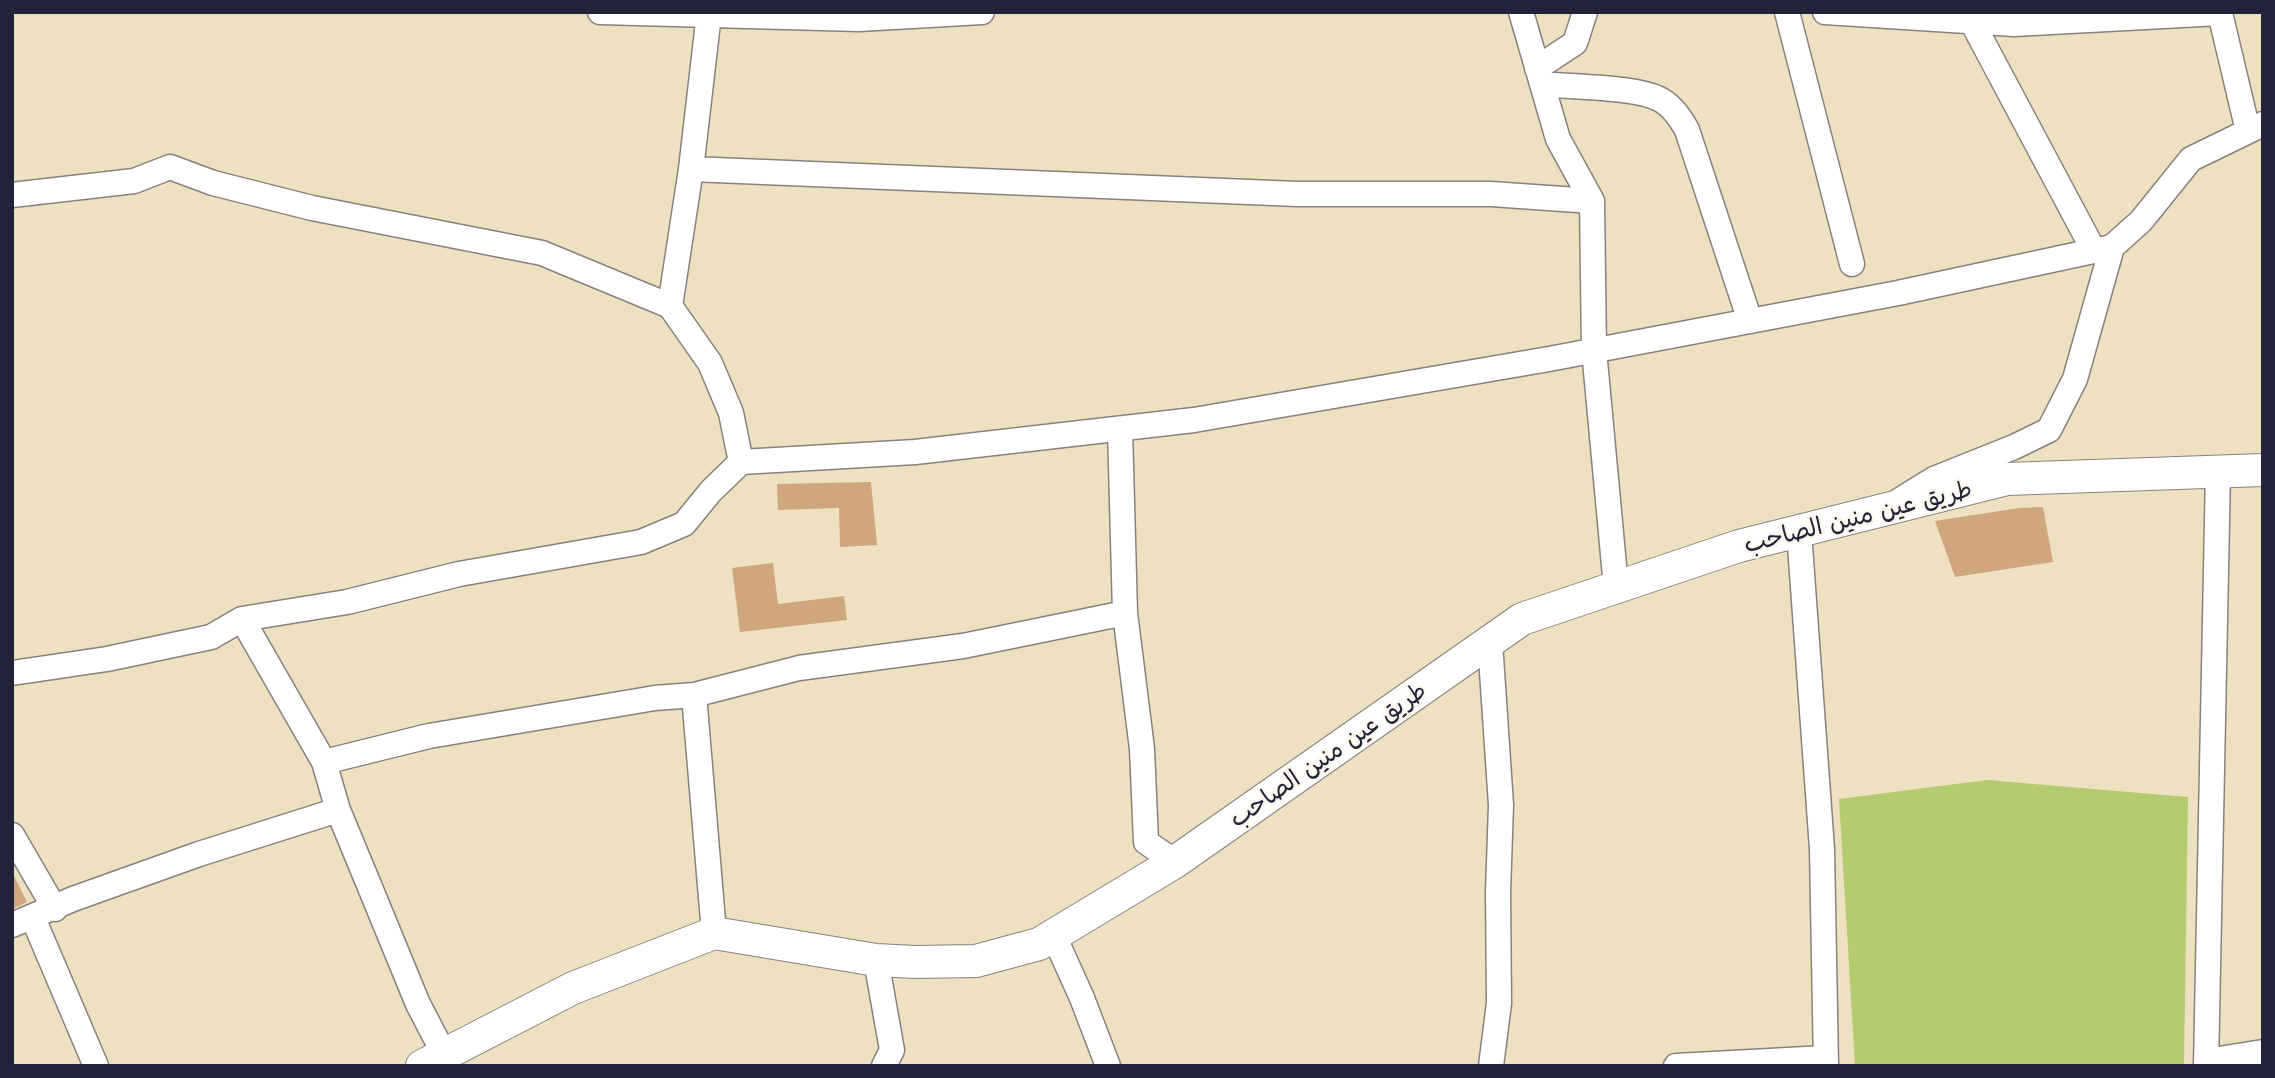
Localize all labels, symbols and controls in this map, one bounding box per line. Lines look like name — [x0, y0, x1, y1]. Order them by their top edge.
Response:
street label: طريق عين منين الصاحب — [1741, 475, 1975, 559]
street label: طريق عين منين الصاحب — [1224, 676, 1432, 834]

